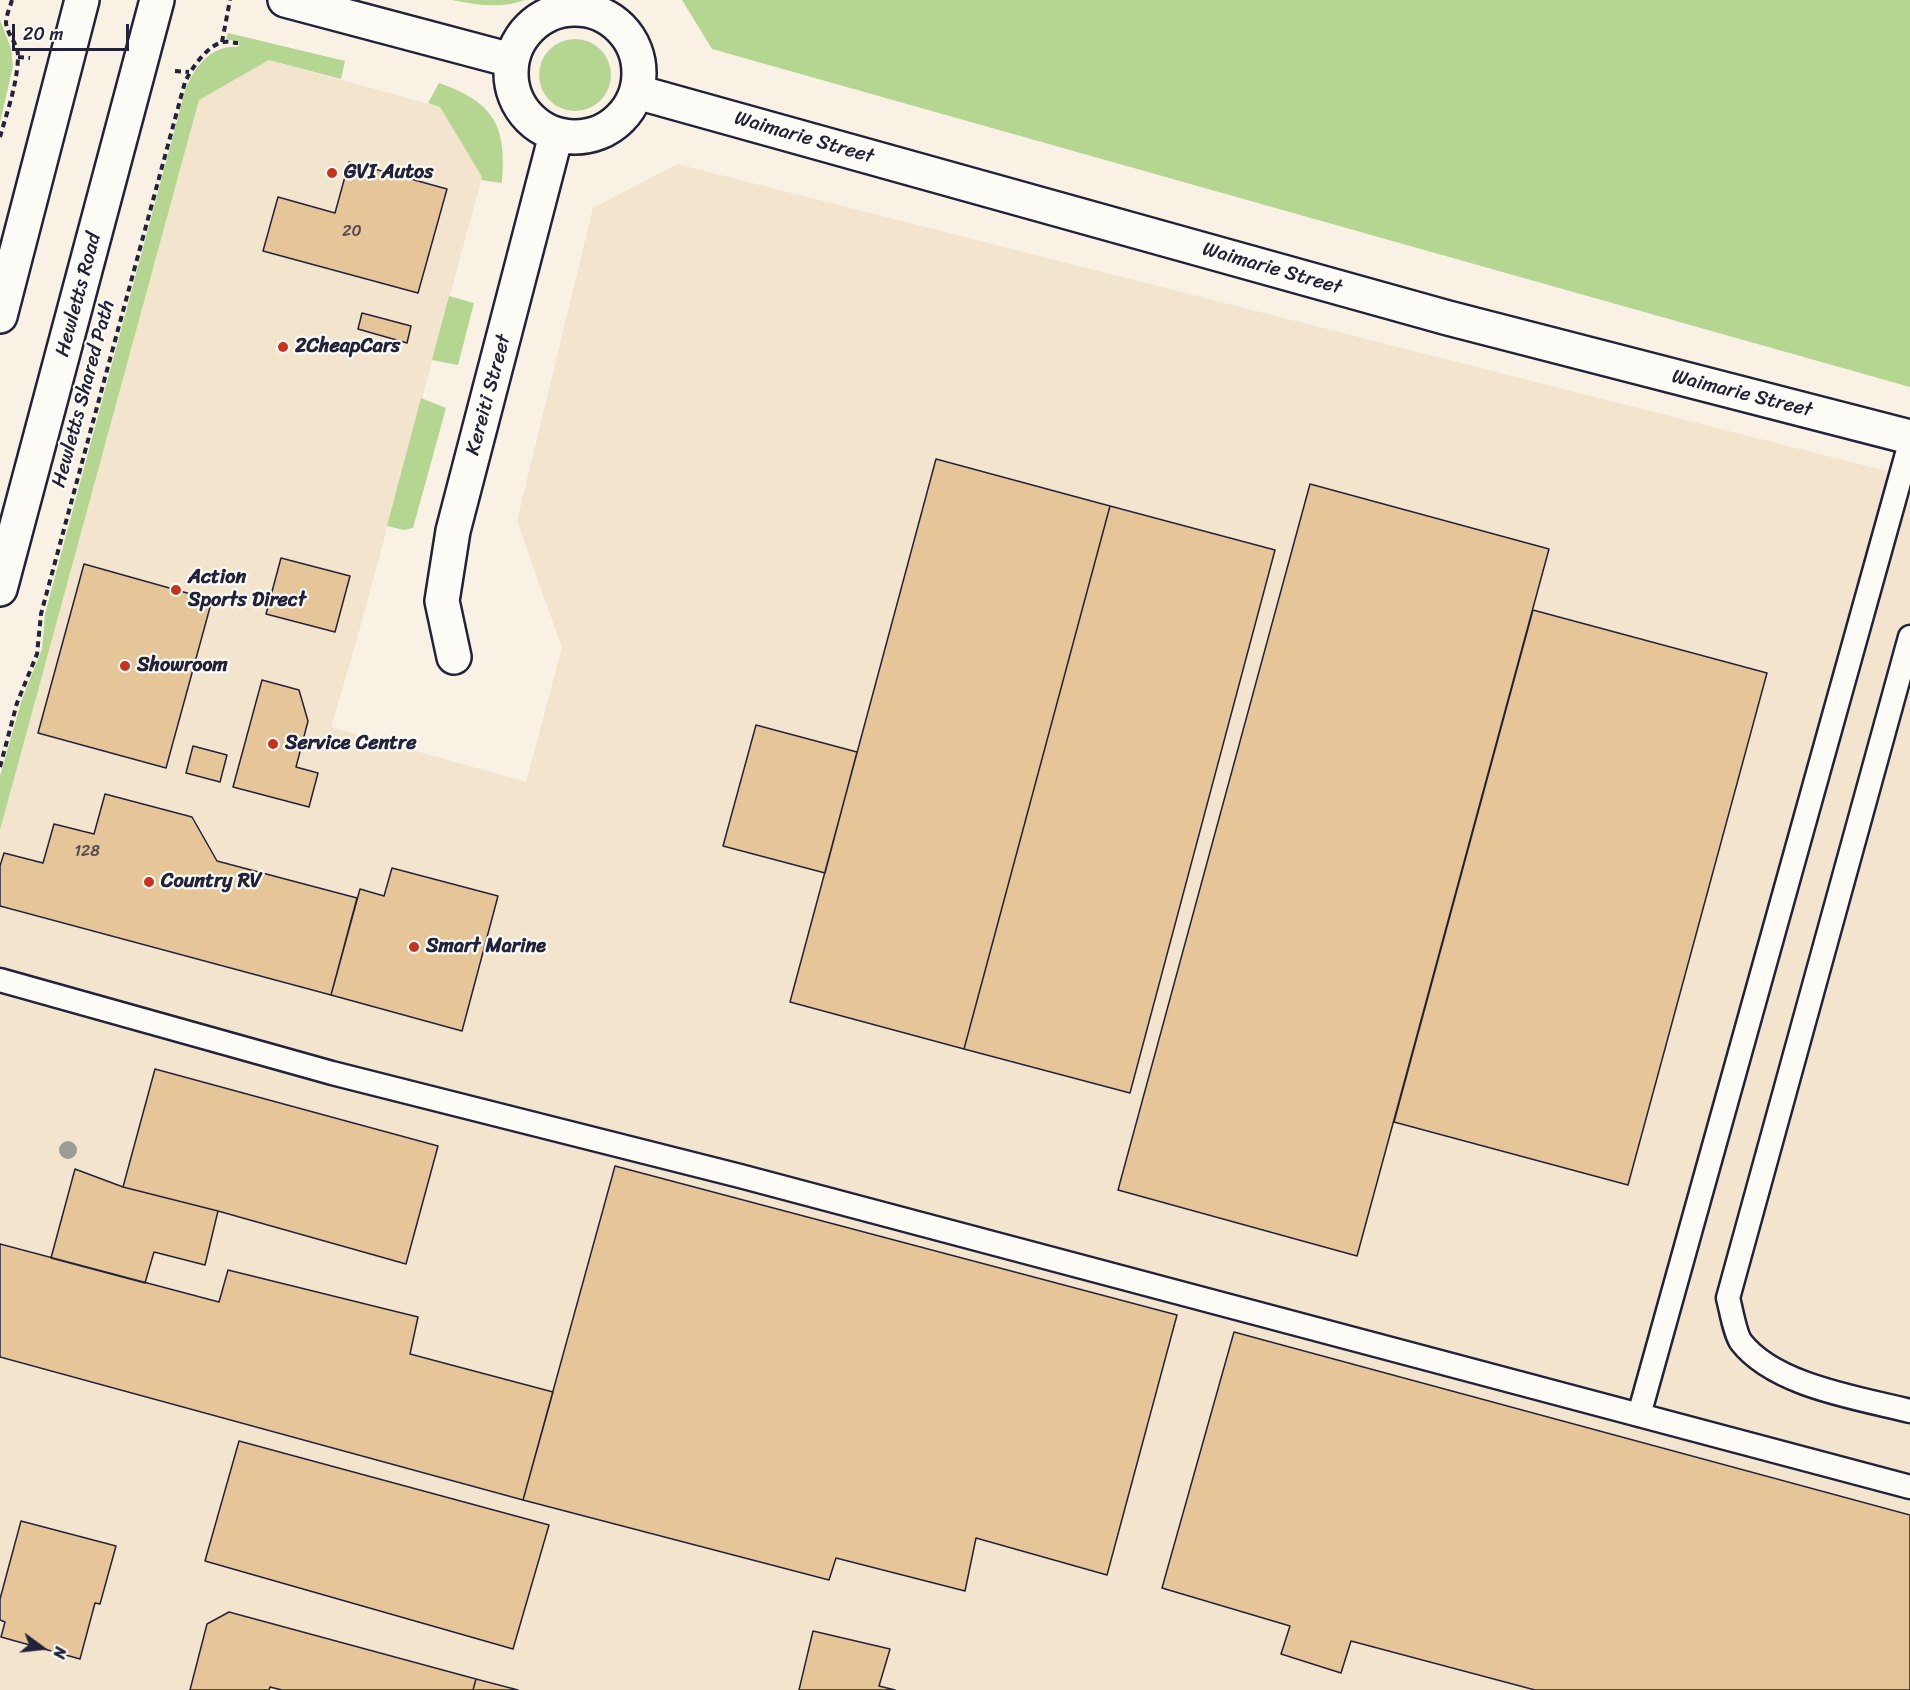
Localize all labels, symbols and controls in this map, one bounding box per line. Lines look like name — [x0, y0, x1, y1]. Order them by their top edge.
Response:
scale bar — [15, 12, 132, 50]
text: 20 m — [23, 18, 63, 50]
street label: Waimarie Street — [732, 107, 876, 169]
place label: GVI Autos — [344, 161, 433, 185]
marker: GVI Autos — [325, 166, 339, 180]
house number: 20 — [342, 222, 362, 242]
street label: Hewletts Road — [51, 231, 107, 359]
street label: Waimarie Street — [1200, 238, 1344, 300]
street label: Hewletts Shared Path — [47, 298, 121, 490]
street label: Kereiti Street — [461, 332, 517, 458]
place label: 2CheapCars — [295, 335, 400, 359]
marker: 2CheapCars — [276, 340, 290, 354]
street label: Waimarie Street — [1669, 365, 1815, 423]
place label: Action Sports Direct — [188, 566, 306, 613]
marker: Action Sports Direct — [169, 583, 183, 597]
place label: Showroom — [137, 654, 228, 678]
marker: Showroom — [118, 659, 132, 673]
place label: Service Centre — [285, 732, 416, 756]
marker: Service Centre — [266, 737, 280, 751]
house number: 128 — [74, 842, 100, 862]
place label: Country RV — [161, 870, 262, 894]
marker: Country RV — [142, 875, 156, 889]
place label: Smart Marine — [426, 935, 546, 959]
marker: Smart Marine — [407, 940, 421, 954]
north arrow — [12, 1618, 72, 1678]
text: N — [44, 1644, 75, 1662]

